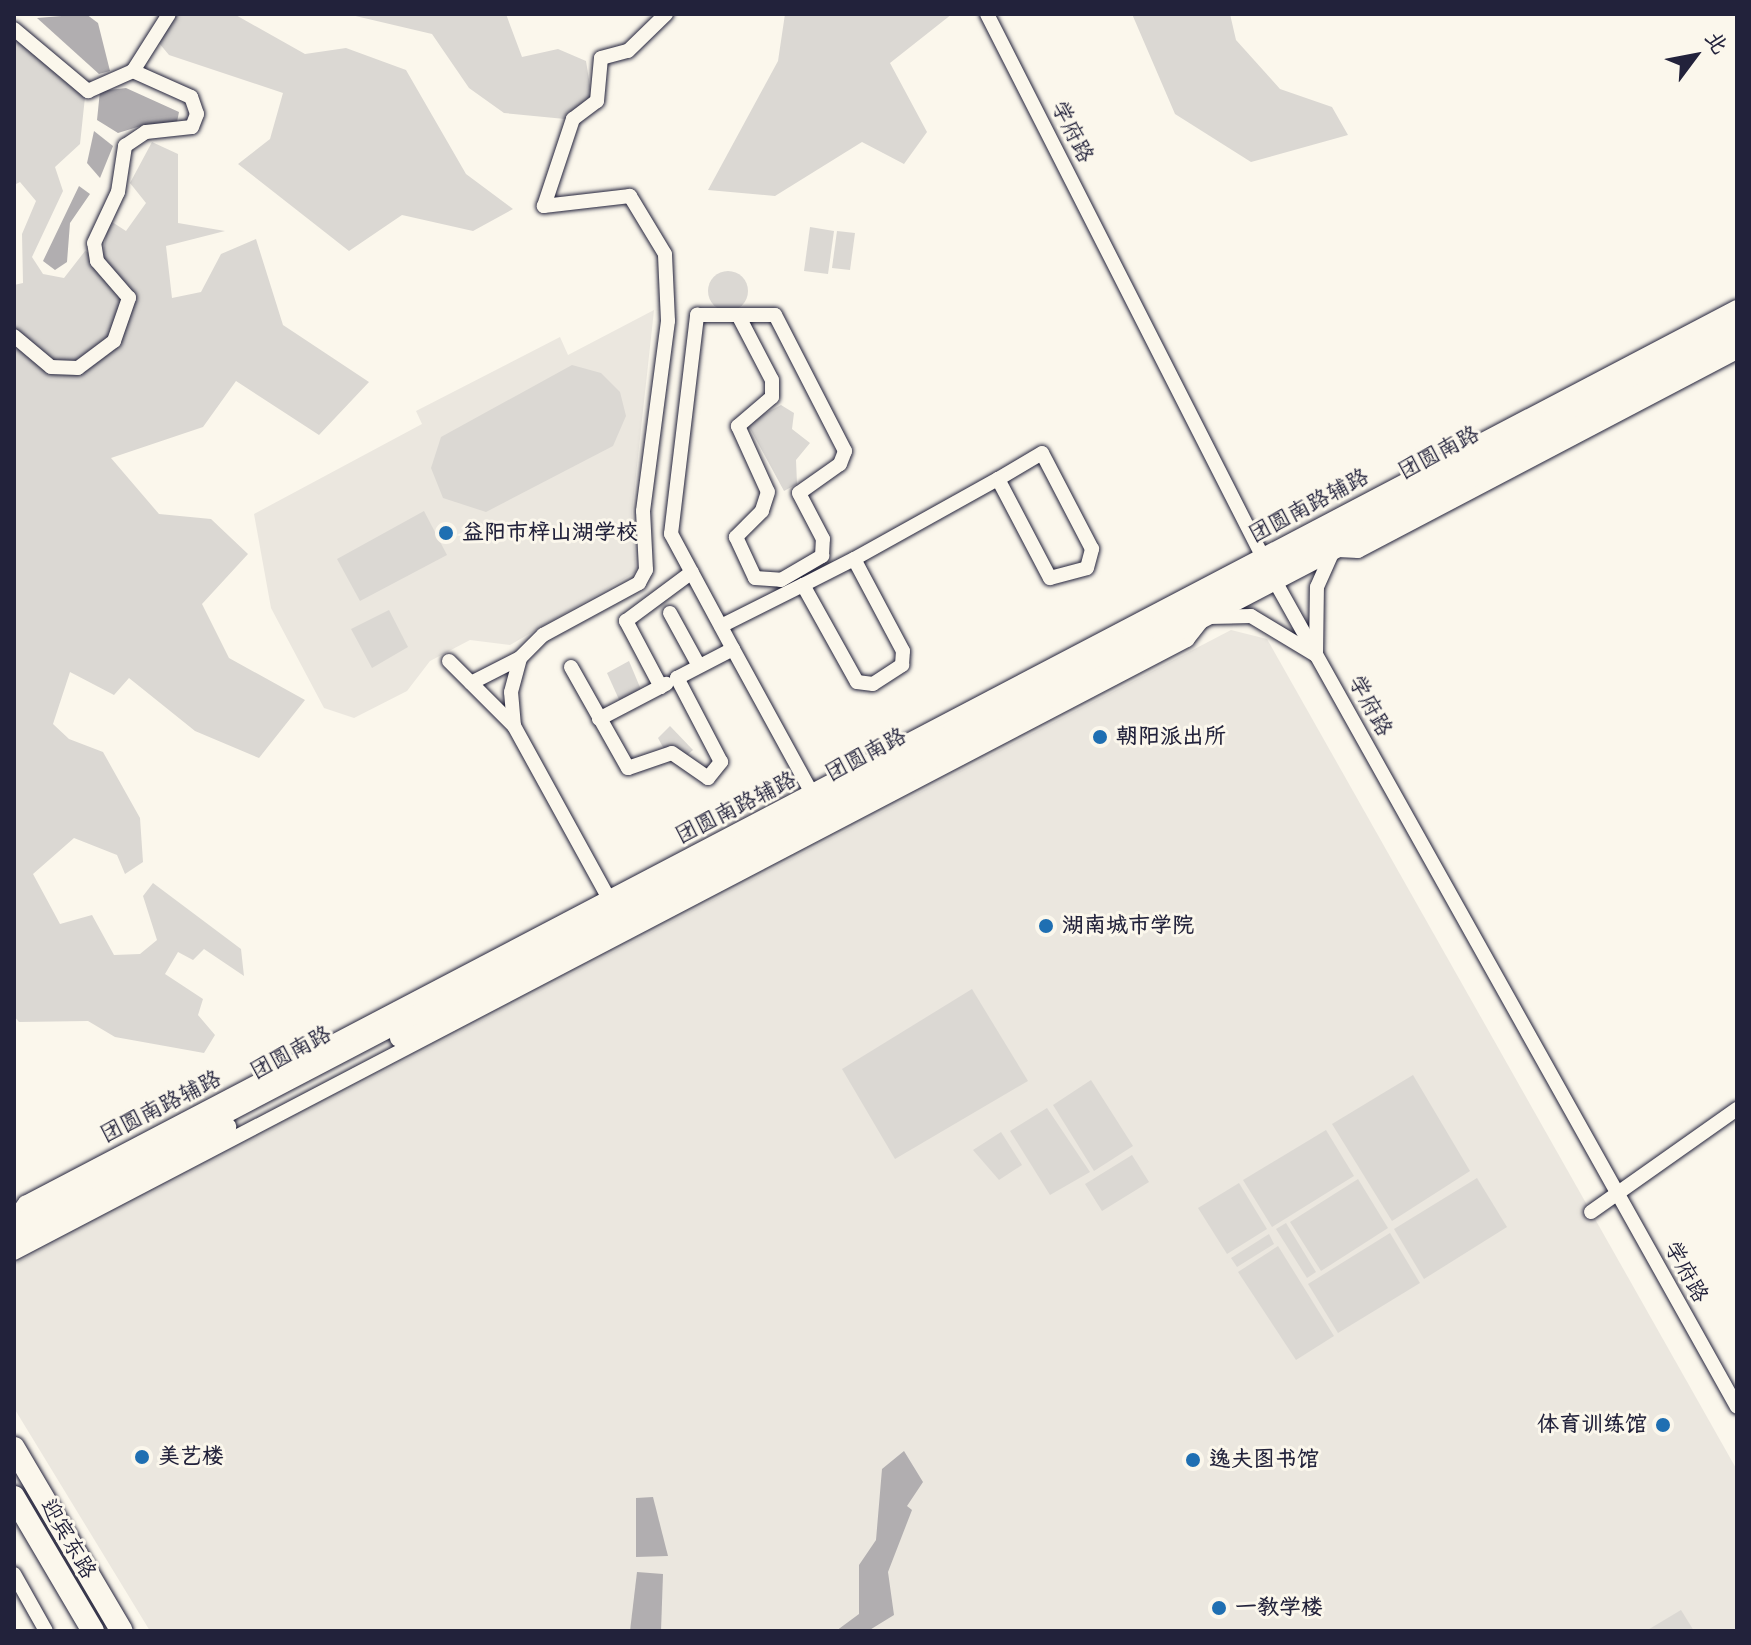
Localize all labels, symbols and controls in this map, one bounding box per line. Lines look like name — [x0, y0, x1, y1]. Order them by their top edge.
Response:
north arrow — [1655, 16, 1735, 96]
text: 北 — [1698, 27, 1733, 59]
street label: 学府路 — [1045, 97, 1099, 167]
street label: 团圆南路 — [1394, 421, 1484, 485]
street label: 团圆南路辅路 — [1245, 463, 1373, 549]
place label: 益阳市梓山湖学校 — [462, 520, 638, 546]
marker: 益阳市梓山湖学校 — [437, 524, 455, 542]
street label: 学府路 — [1342, 671, 1398, 741]
street label: 团圆南路 — [821, 723, 911, 787]
place label: 朝阳派出所 — [1116, 724, 1226, 750]
marker: 朝阳派出所 — [1091, 728, 1109, 746]
street label: 团圆南路辅路 — [671, 766, 801, 850]
place label: 湖南城市学院 — [1062, 913, 1194, 939]
marker: 湖南城市学院 — [1037, 917, 1055, 935]
street label: 团圆南路 — [246, 1021, 336, 1085]
street label: 团圆南路辅路 — [96, 1065, 226, 1149]
street label: 学府路 — [1658, 1237, 1714, 1307]
place label: 体育训练馆 — [1537, 1412, 1647, 1438]
marker: 体育训练馆 — [1654, 1416, 1672, 1434]
place label: 美艺楼 — [158, 1444, 224, 1470]
place label: 逸夫图书馆 — [1209, 1447, 1319, 1473]
marker: 美艺楼 — [133, 1448, 151, 1466]
marker: 逸夫图书馆 — [1184, 1451, 1202, 1469]
street label: 迎宾东路 — [35, 1494, 101, 1584]
place label: 一教学楼 — [1235, 1595, 1323, 1621]
marker: 一教学楼 — [1210, 1599, 1228, 1617]

